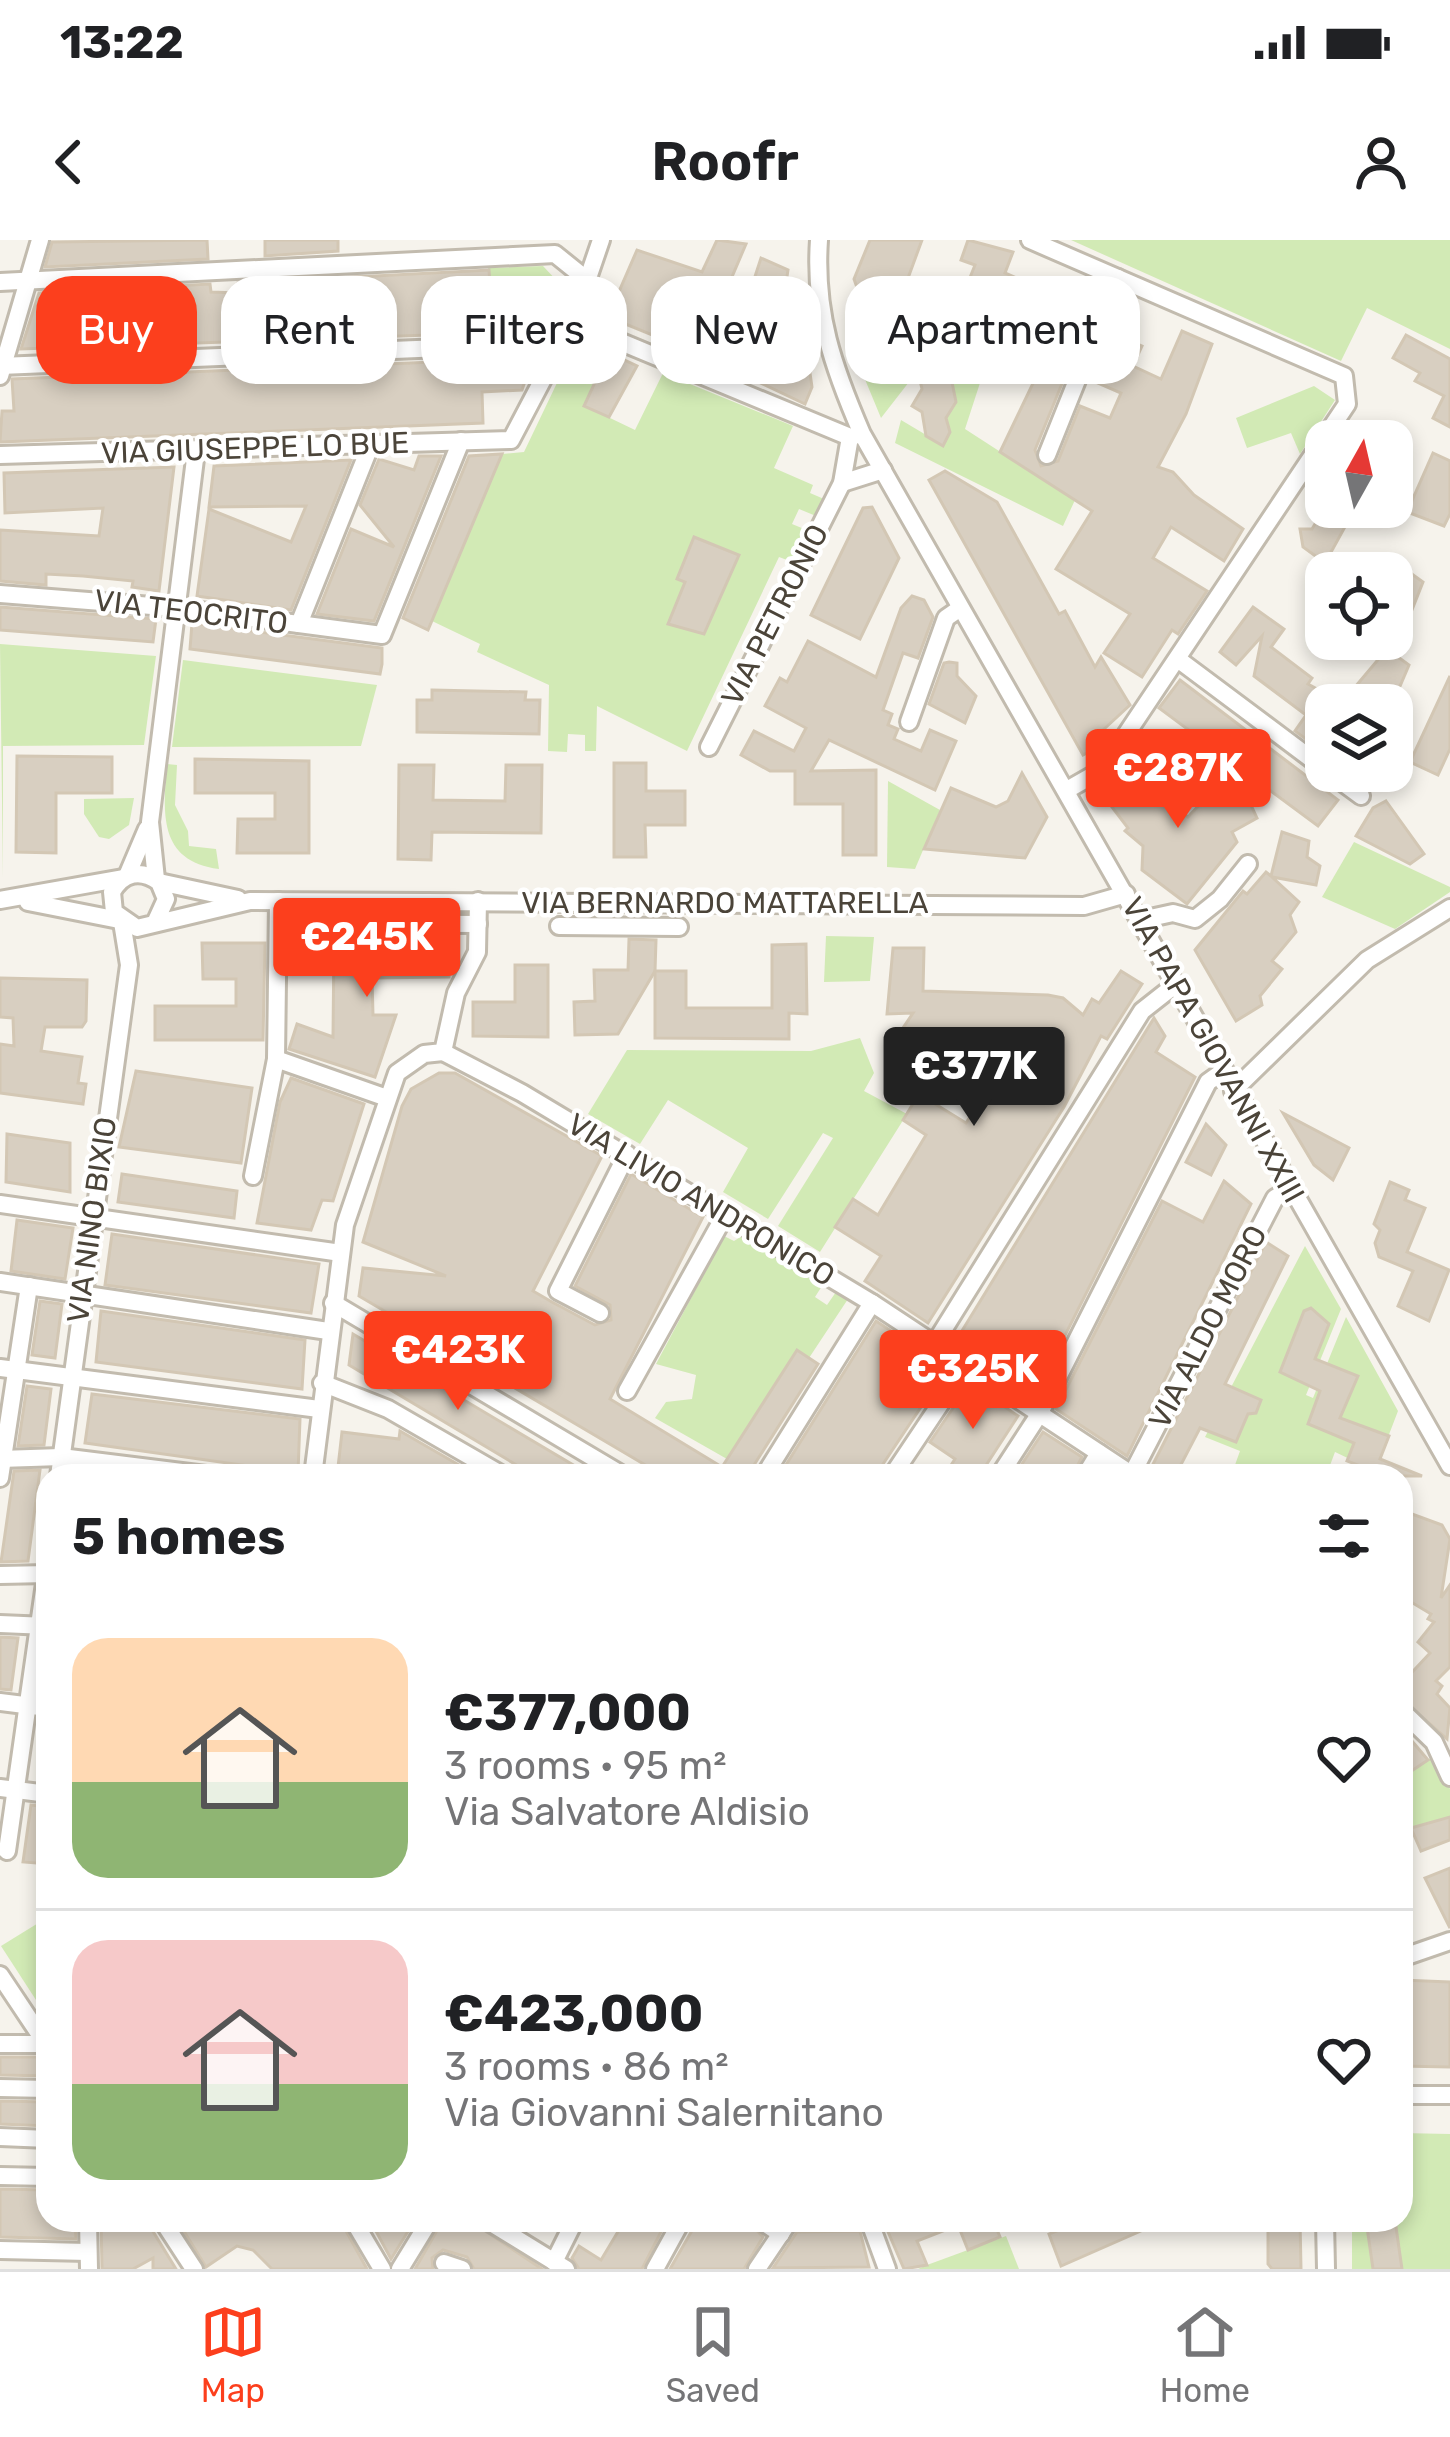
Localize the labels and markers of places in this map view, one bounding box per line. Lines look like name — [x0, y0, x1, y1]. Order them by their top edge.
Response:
pin: €287K — [1094, 729, 1262, 831]
pin: €245K — [283, 898, 451, 1000]
pin: €377K — [890, 1027, 1058, 1129]
pin: €423K — [374, 1311, 542, 1413]
pin: €325K — [889, 1330, 1057, 1432]

